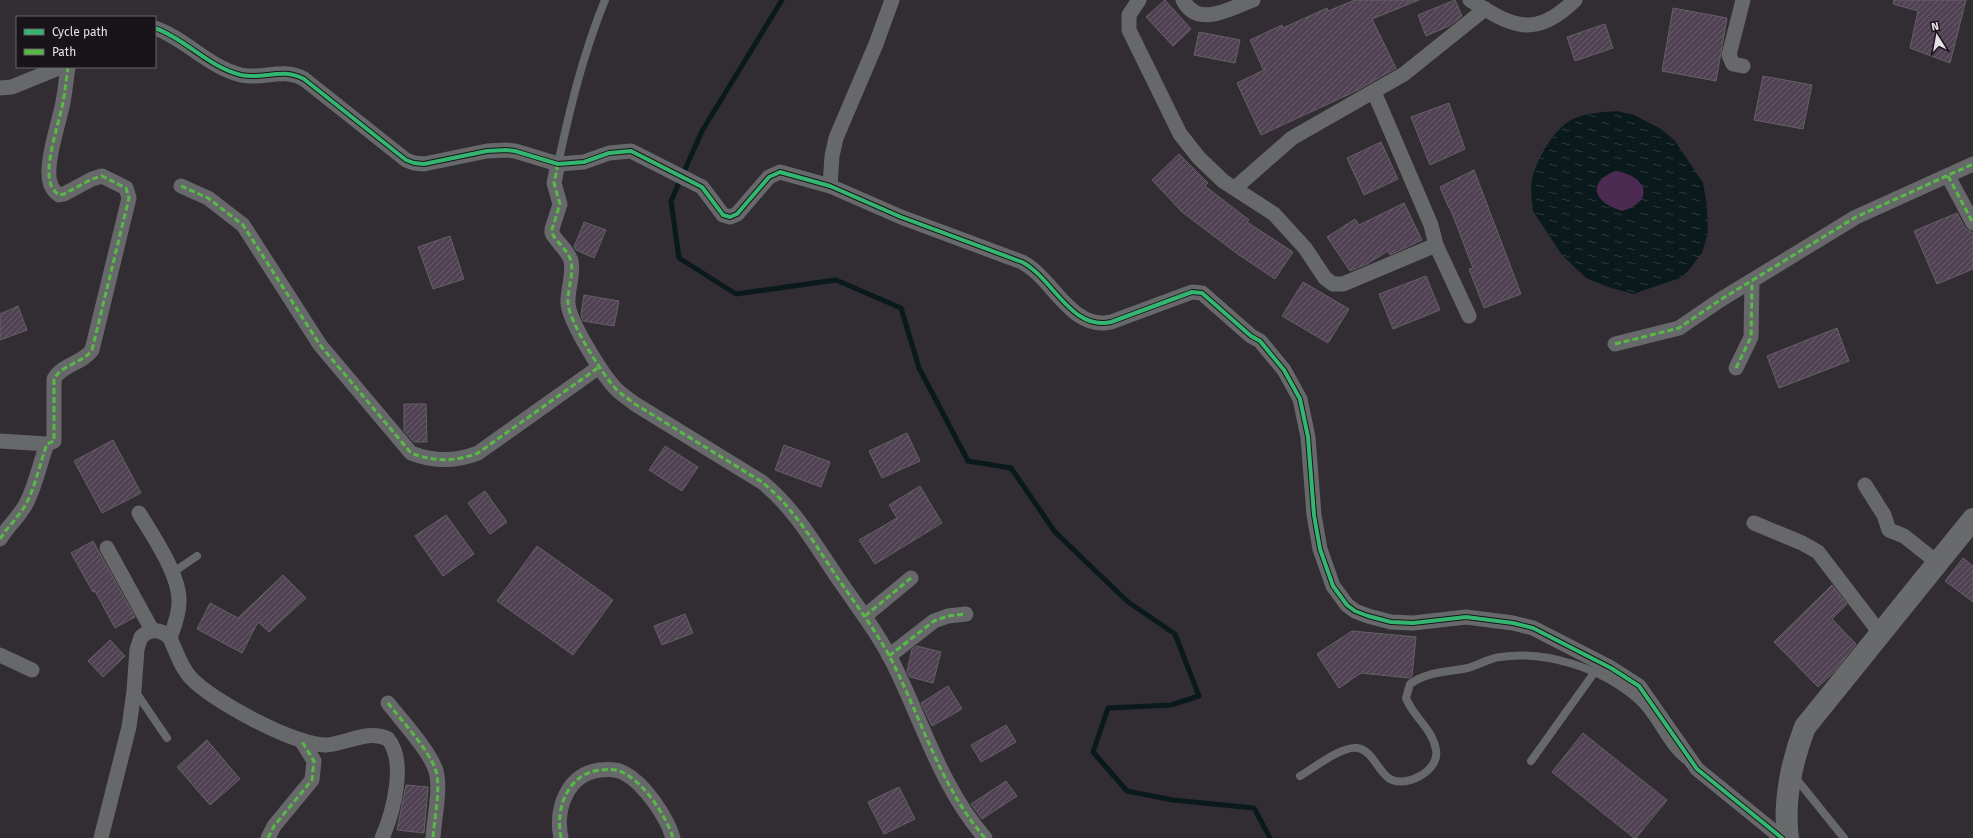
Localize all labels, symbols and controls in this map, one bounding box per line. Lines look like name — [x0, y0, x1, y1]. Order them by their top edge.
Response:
legend — [16, 16, 156, 68]
north arrow — [1917, 16, 1957, 56]
text: N — [1930, 20, 1940, 34]
text: Cycle path — [52, 25, 108, 39]
text: Path — [52, 45, 76, 59]

